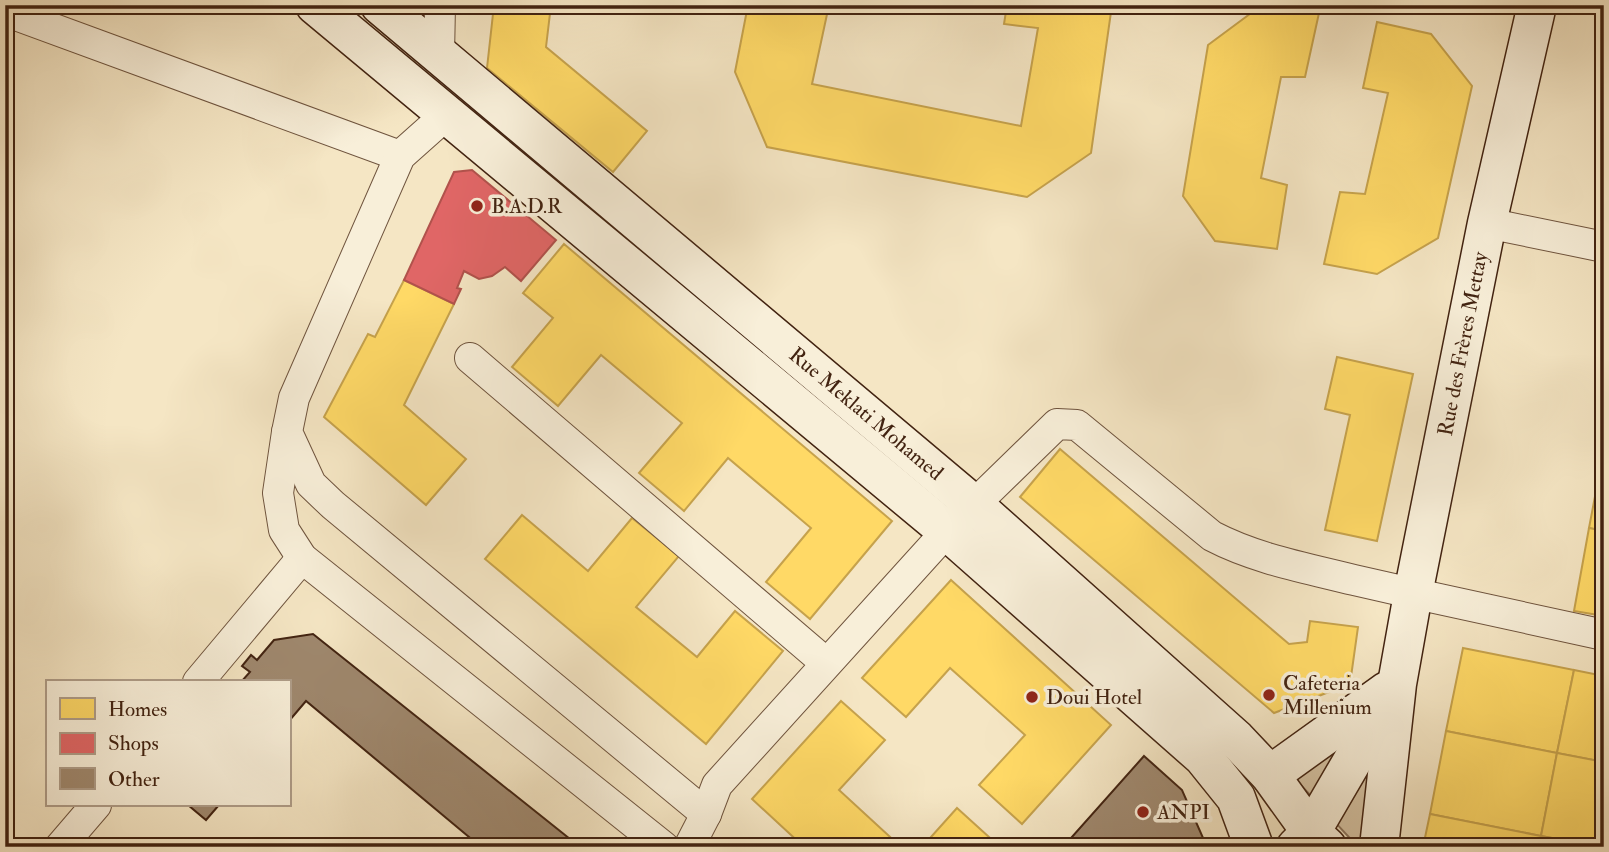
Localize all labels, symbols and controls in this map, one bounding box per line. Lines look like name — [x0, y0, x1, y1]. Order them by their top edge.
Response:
place label: B.A.D.R — [491, 193, 563, 220]
marker: B.A.D.R — [469, 198, 485, 214]
street label: Rue des Frères Mettay — [1432, 249, 1494, 438]
street label: Rue Meklati Mohamed — [783, 341, 949, 487]
place label: Cafeteria Millenium — [1283, 670, 1372, 721]
legend — [46, 680, 290, 806]
place label: Doui Hotel — [1046, 684, 1143, 711]
marker: Cafeteria Millenium — [1261, 687, 1277, 703]
marker: Doui Hotel — [1024, 689, 1040, 705]
text: Homes — [108, 696, 167, 723]
text: Shops — [108, 730, 159, 757]
text: Other — [108, 766, 160, 793]
place label: ANPI — [1156, 799, 1210, 826]
marker: ANPI — [1135, 804, 1151, 820]

